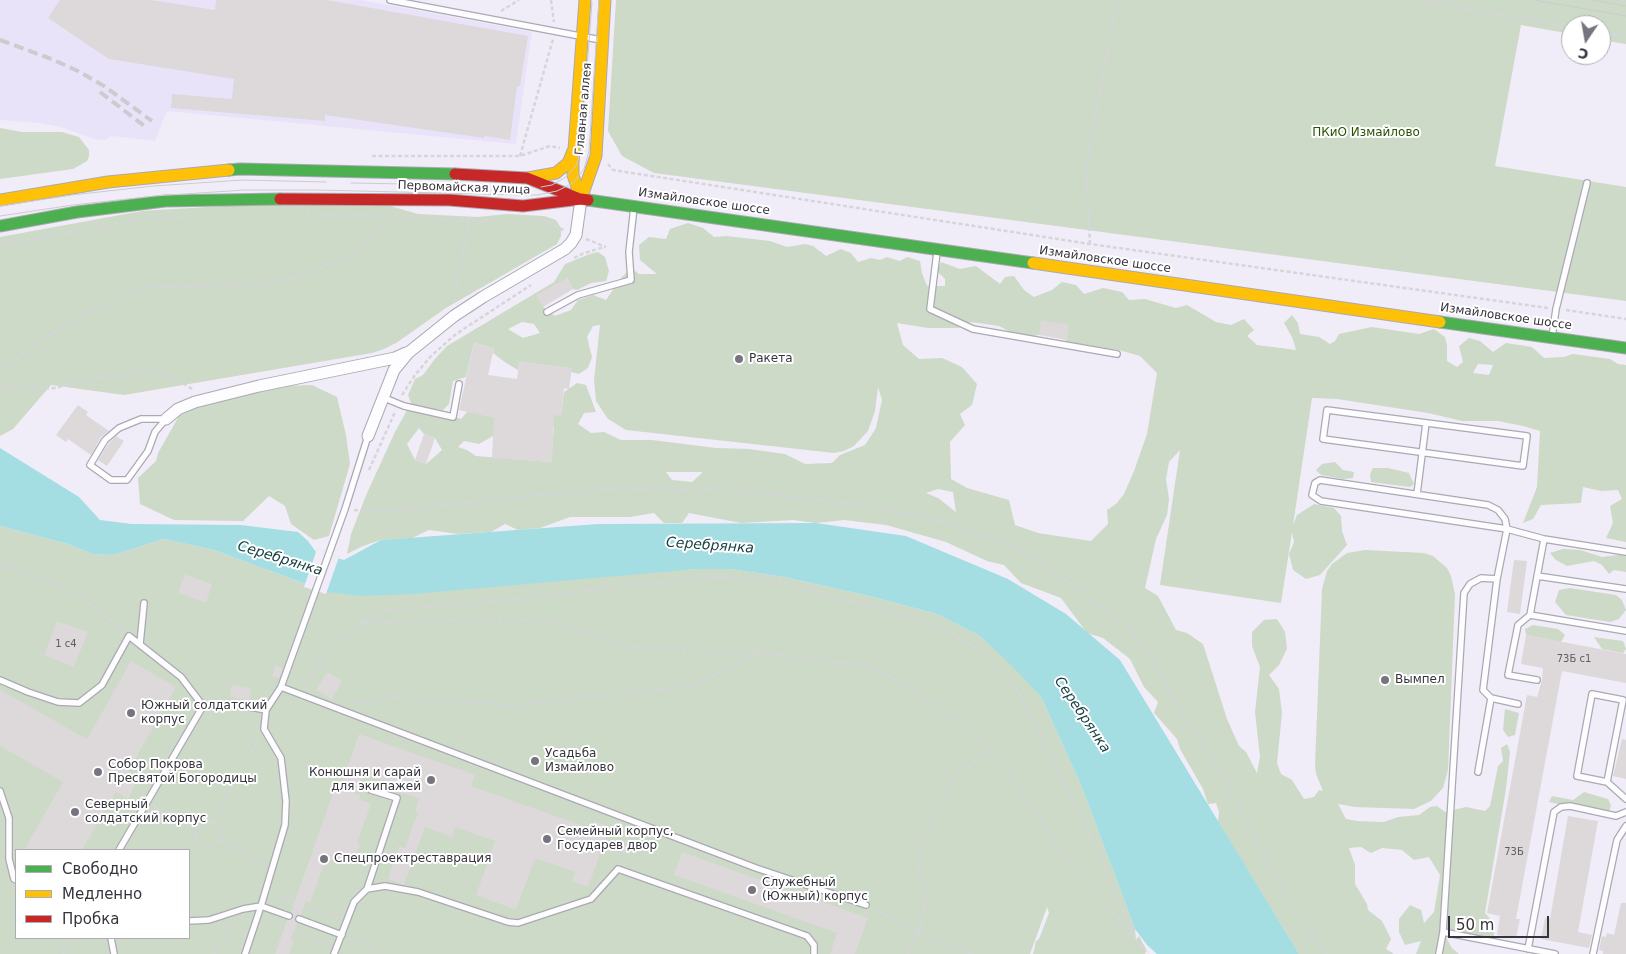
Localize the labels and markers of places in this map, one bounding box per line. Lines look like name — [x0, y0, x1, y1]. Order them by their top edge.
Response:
place label: Ракета — [749, 352, 793, 366]
marker: Ракета — [733, 353, 745, 365]
place label: Вымпел — [1395, 673, 1445, 687]
marker: Вымпел — [1379, 674, 1391, 686]
place label: Южный солдатский корпус — [141, 699, 267, 727]
marker: Южный солдатский корпус — [125, 707, 137, 719]
place label: Усадьба Измайлово — [545, 747, 614, 775]
marker: Усадьба Измайлово — [529, 755, 541, 767]
place label: Собор Покрова Пресвятой Богородицы — [108, 758, 257, 786]
marker: Собор Покрова Пресвятой Богородицы — [92, 766, 104, 778]
place label: Конюшня и сарай для экипажей — [309, 766, 421, 794]
marker: Конюшня и сарай для экипажей — [425, 774, 437, 786]
place label: Северный солдатский корпус — [85, 798, 206, 826]
marker: Северный солдатский корпус — [69, 806, 81, 818]
place label: Семейный корпус, Государев двор — [557, 825, 673, 853]
marker: Семейный корпус, Государев двор — [541, 833, 553, 845]
place label: Спецпроектреставрация — [334, 852, 491, 866]
marker: Спецпроектреставрация — [318, 853, 330, 865]
place label: Служебный (Южный) корпус — [762, 876, 868, 904]
marker: Служебный (Южный) корпус — [746, 884, 758, 896]

